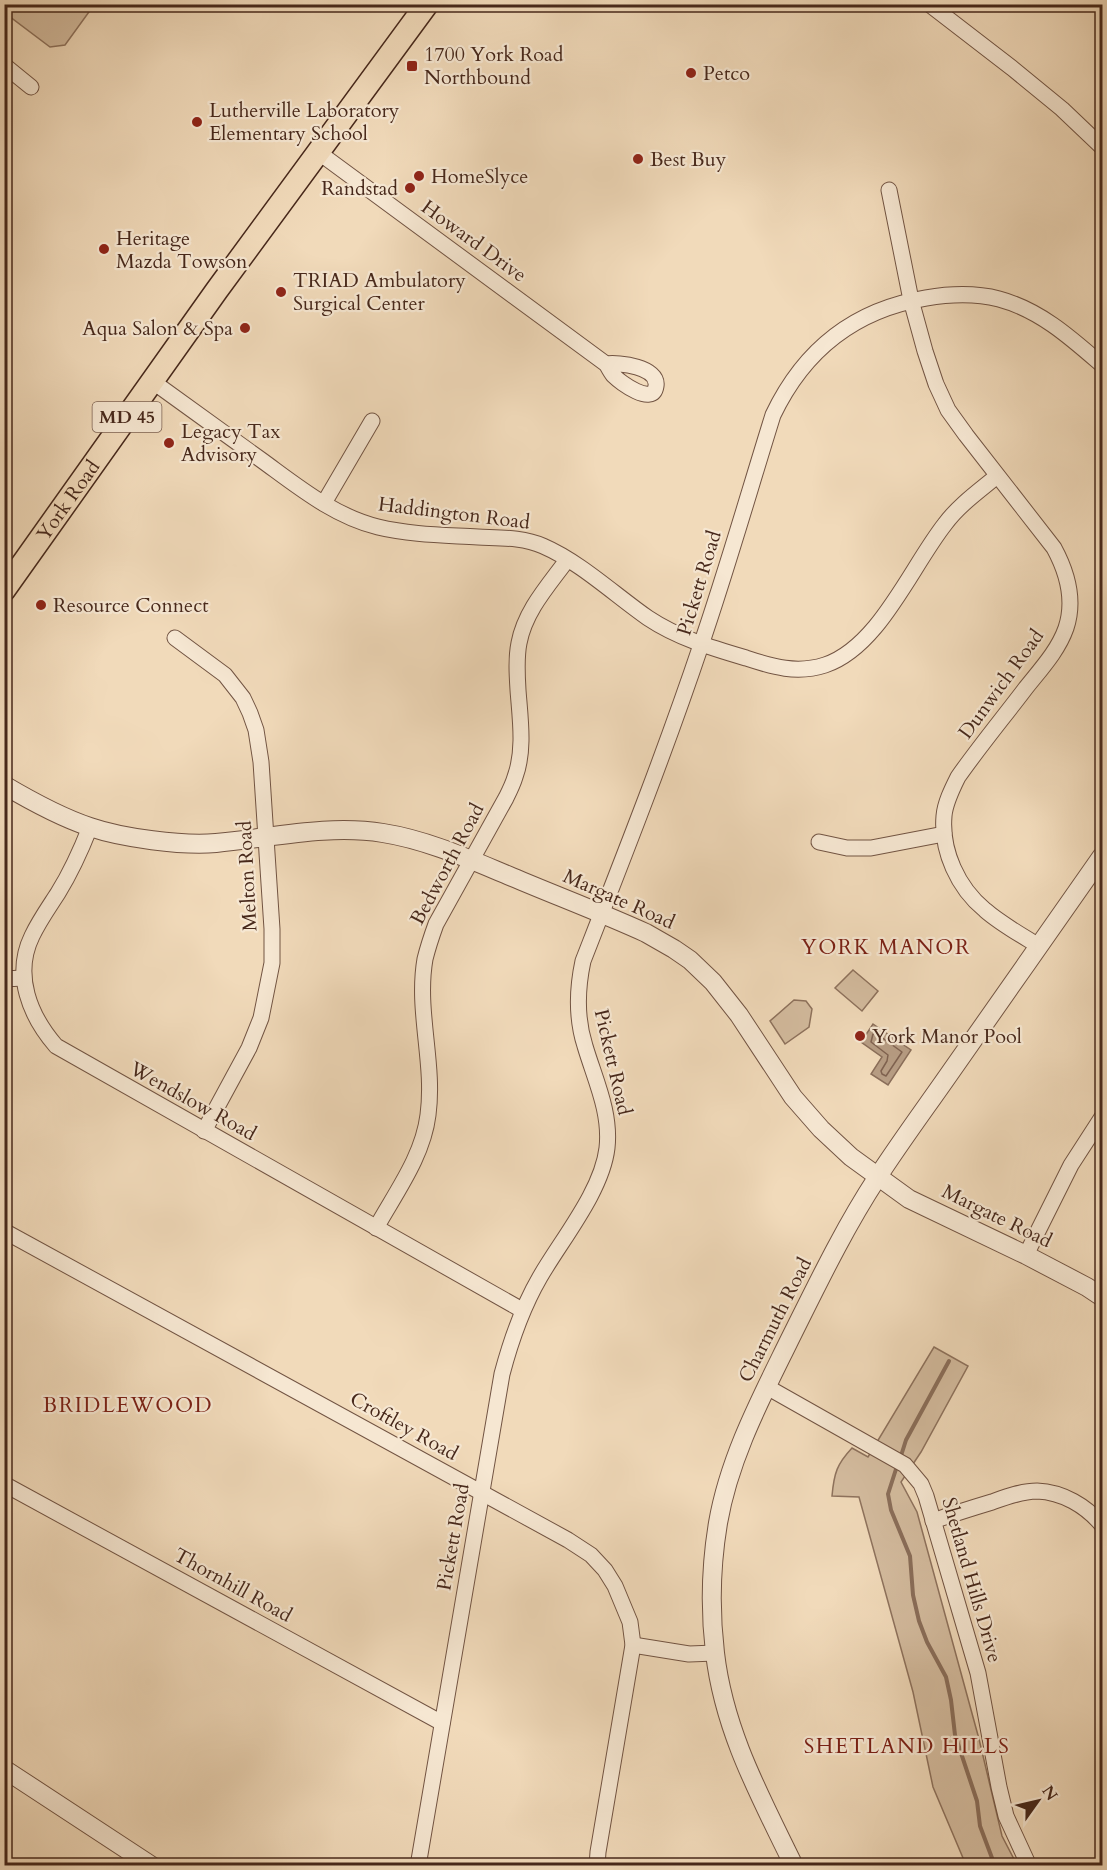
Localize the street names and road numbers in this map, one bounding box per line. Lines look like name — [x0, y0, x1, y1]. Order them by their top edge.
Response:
street label: Howard Drive — [416, 194, 532, 288]
road number: MD 45 — [92, 402, 162, 432]
street label: York Road — [30, 454, 106, 546]
street label: Haddington Road — [377, 490, 532, 536]
street label: Pickett Road — [670, 527, 728, 639]
street label: Dunwich Road — [952, 623, 1050, 744]
street label: Bedworth Road — [404, 798, 491, 930]
street label: Melton Road — [231, 820, 263, 932]
street label: Margate Road — [559, 862, 679, 936]
street label: Pickett Road — [588, 1006, 638, 1118]
street label: Wendslow Road — [124, 1054, 262, 1147]
street label: Margate Road — [937, 1178, 1057, 1254]
street label: Charmuth Road — [732, 1253, 818, 1387]
street label: Croftley Road — [345, 1385, 463, 1467]
street label: Pickett Road — [430, 1481, 476, 1593]
street label: Shetland Hills Drive — [936, 1494, 1008, 1666]
street label: Thornhill Road — [169, 1541, 297, 1629]

